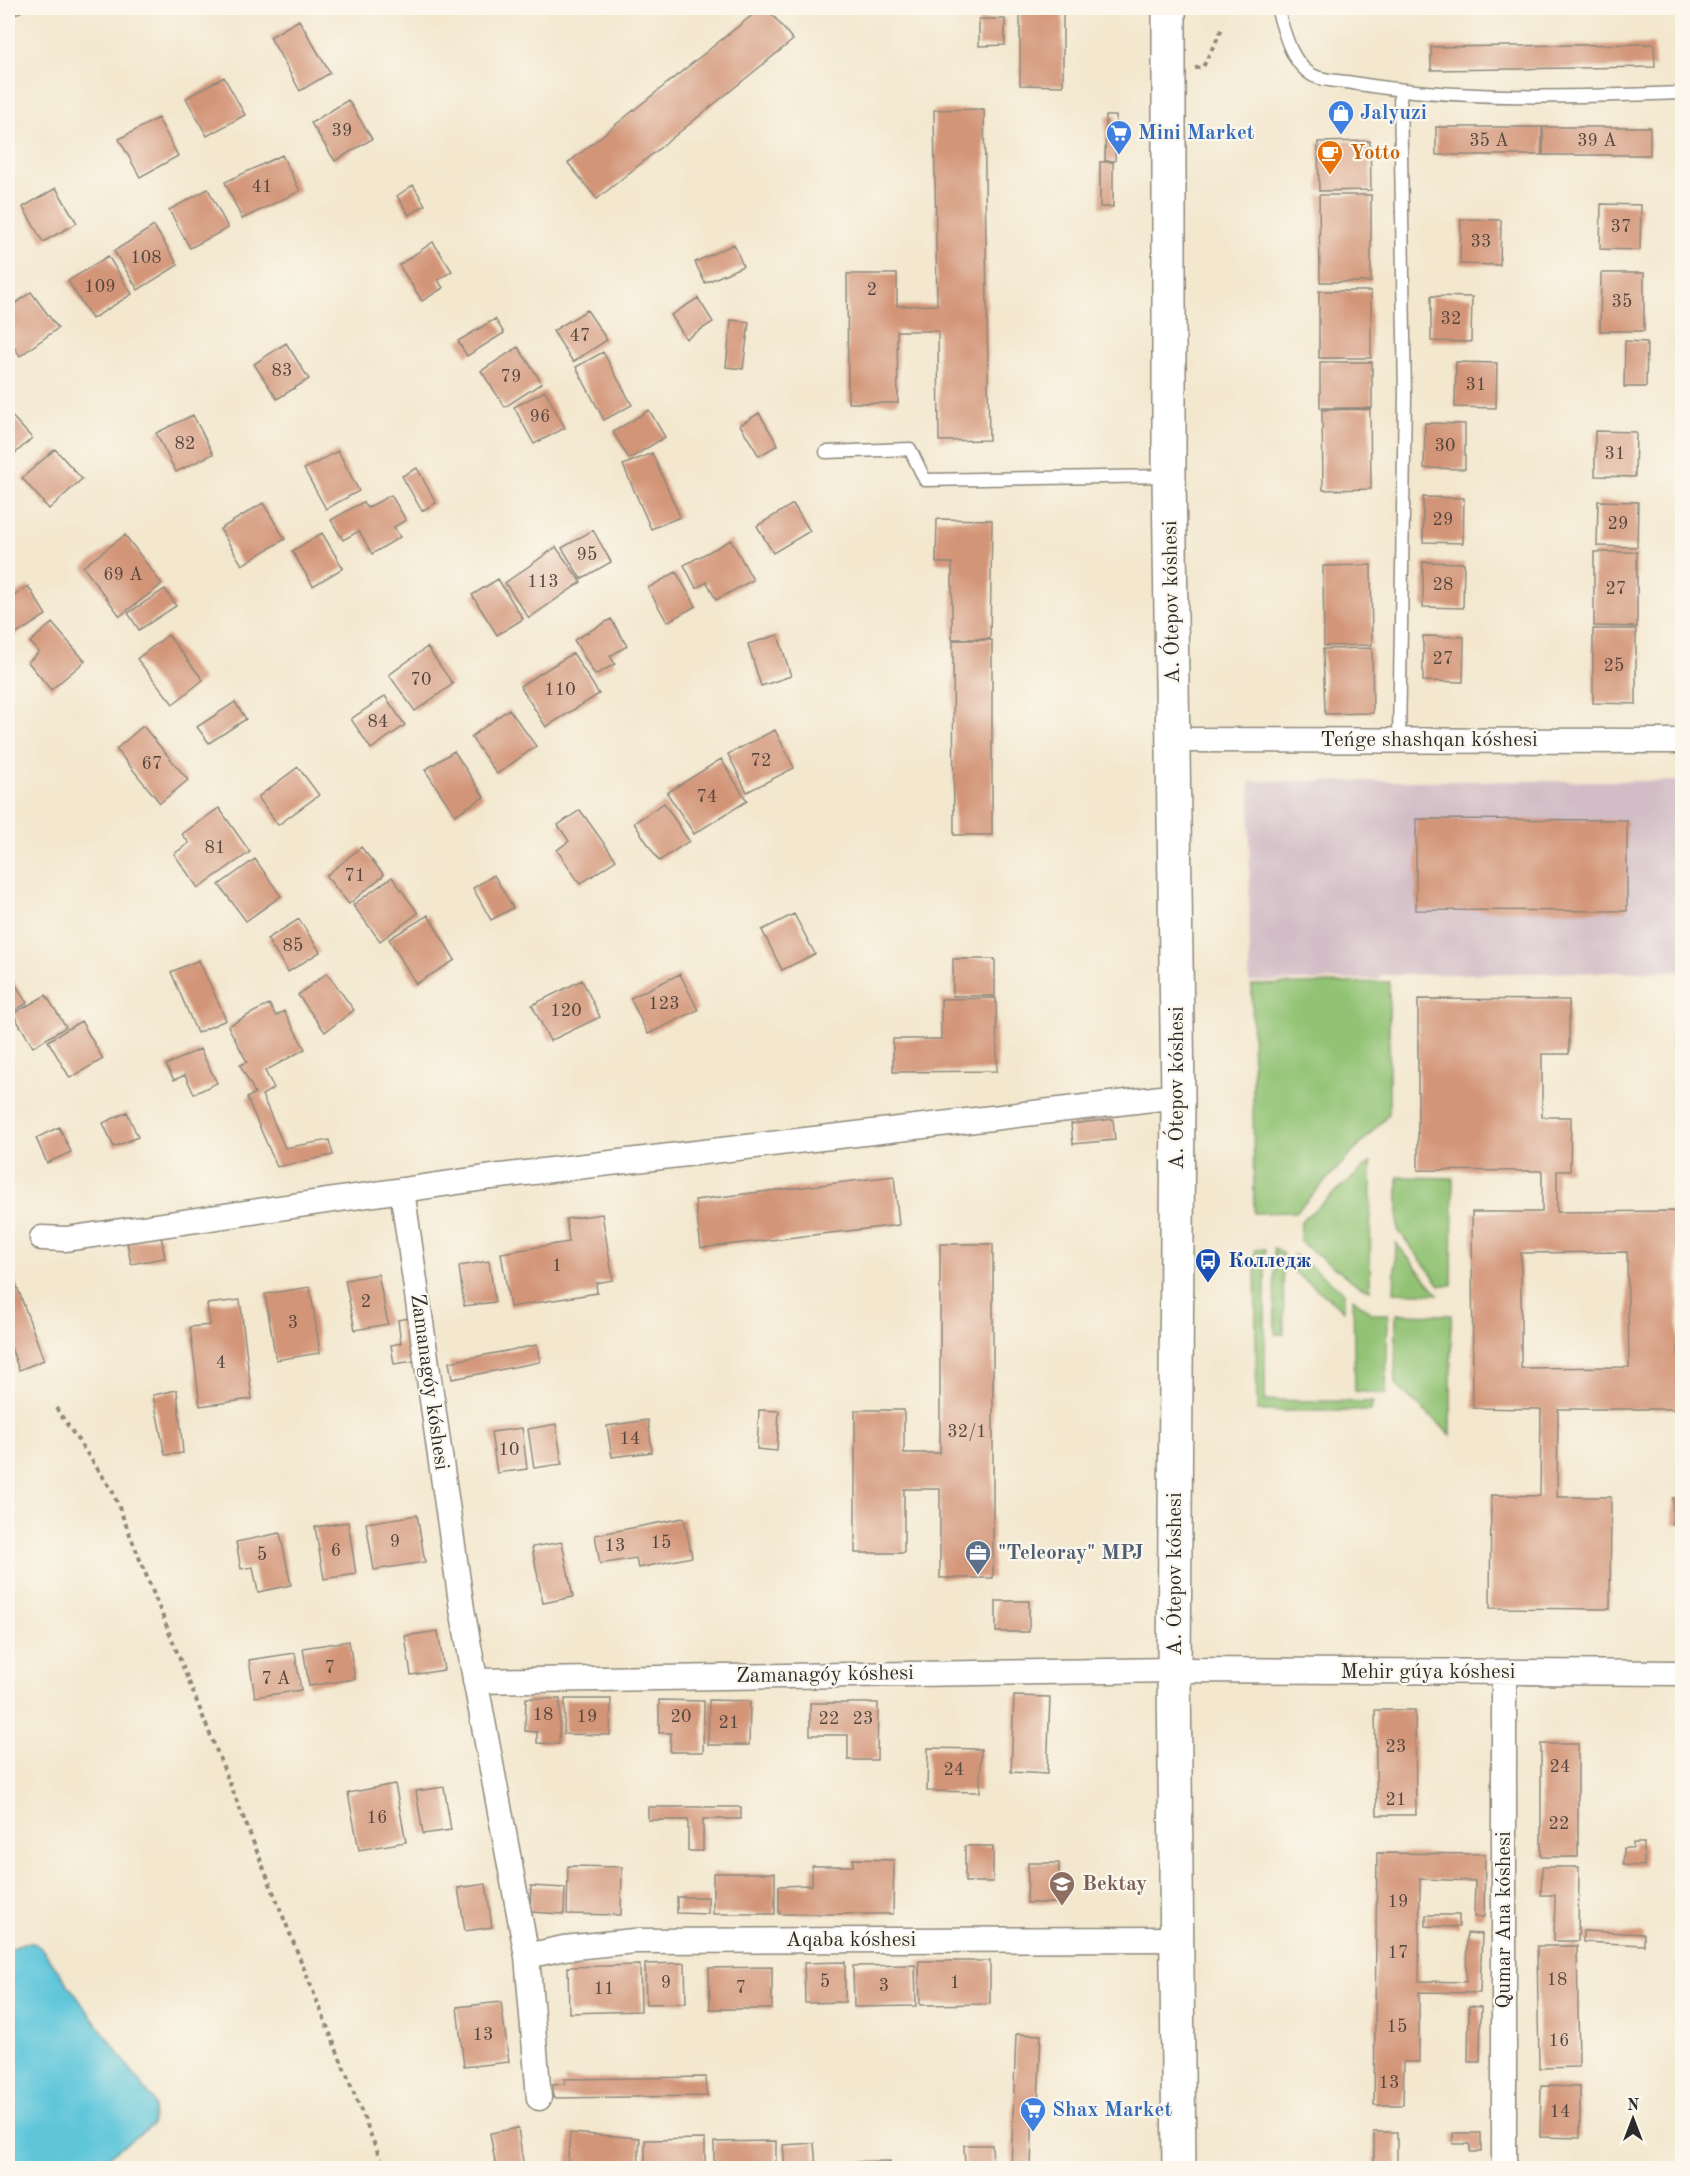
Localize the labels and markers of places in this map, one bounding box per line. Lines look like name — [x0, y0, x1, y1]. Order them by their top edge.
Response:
shop icon: Jalyuzi — [1326, 98, 1356, 136]
place label: Jalyuzi — [1360, 103, 1427, 124]
supermarket icon: Mini Market — [1104, 118, 1134, 156]
place label: Mini Market — [1138, 123, 1255, 144]
cafe icon: Yotto — [1315, 138, 1345, 176]
place label: Yotto — [1350, 143, 1400, 164]
bus stop icon: Колледж — [1193, 1246, 1223, 1284]
place label: Колледж — [1228, 1251, 1311, 1272]
office icon: "Teleoray" MPJ — [963, 1538, 993, 1576]
place label: "Teleoray" MPJ — [998, 1543, 1143, 1564]
school or university icon: Bektay — [1047, 1869, 1077, 1907]
place label: Bektay — [1082, 1874, 1147, 1895]
supermarket icon: Shax Market — [1018, 2095, 1048, 2133]
place label: Shax Market — [1052, 2100, 1172, 2121]

